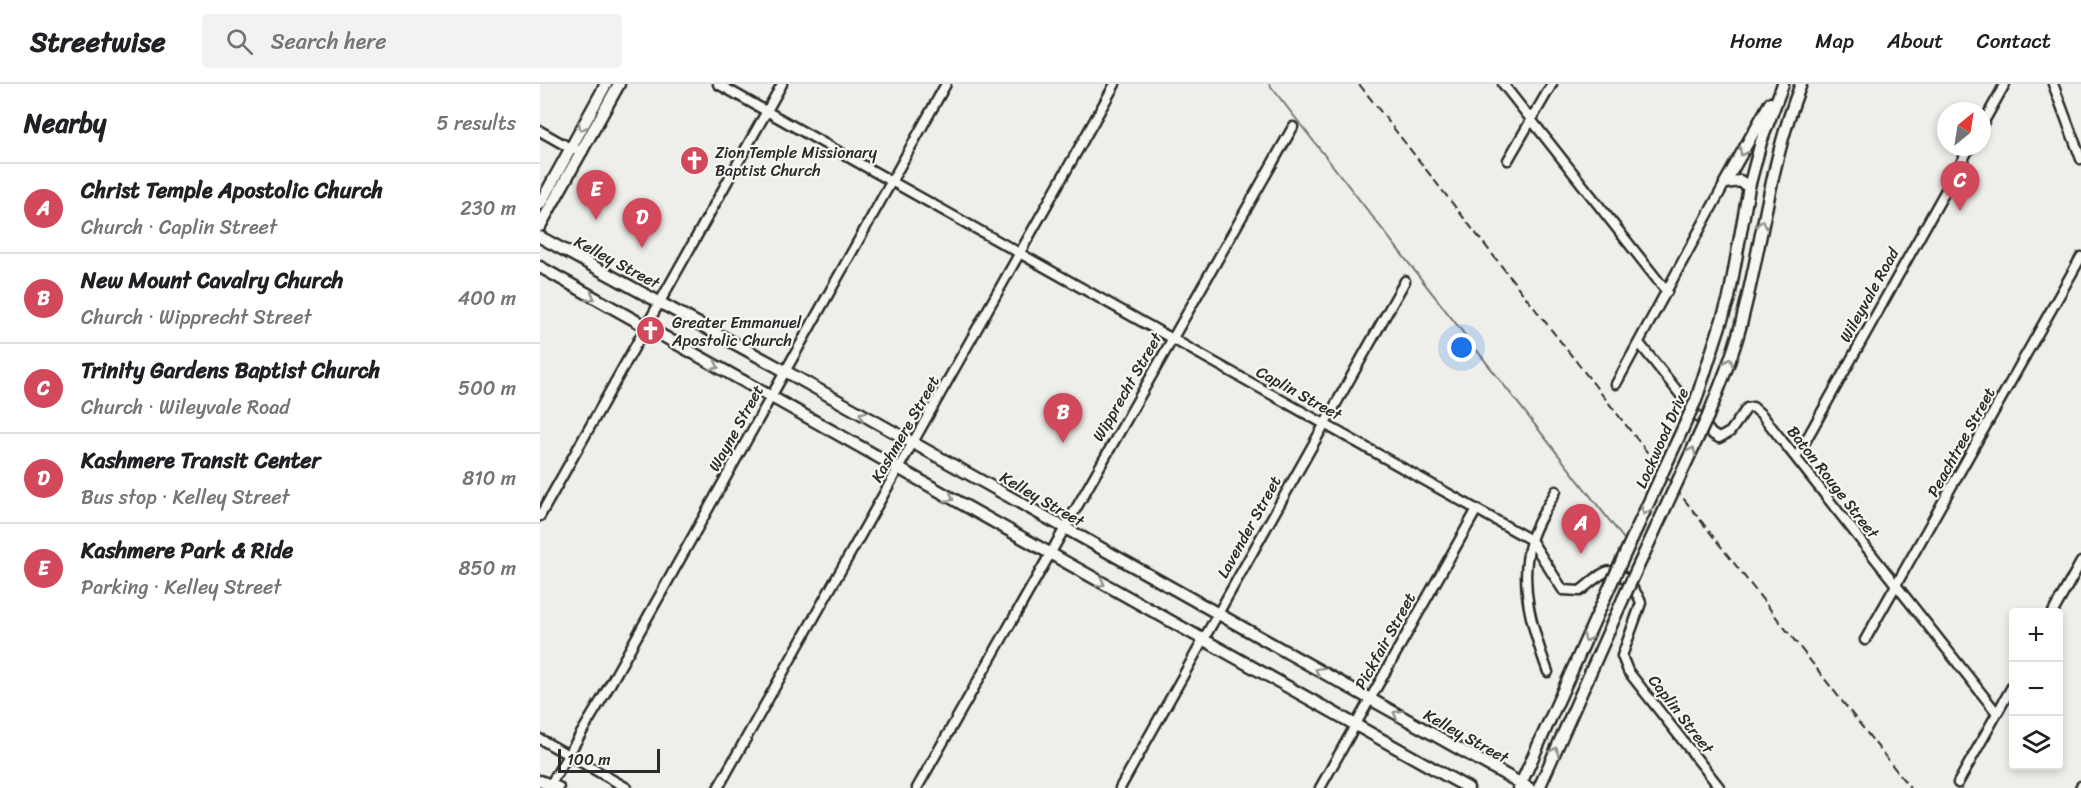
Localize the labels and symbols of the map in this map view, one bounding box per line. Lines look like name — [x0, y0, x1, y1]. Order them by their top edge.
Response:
north arrow — [1937, 102, 1991, 156]
one-way arrow — [578, 121, 589, 131]
place label: Zion Temple Missionary Baptist Church — [715, 138, 878, 185]
church icon: Zion Temple Missionary Baptist Church — [678, 145, 710, 177]
one-way arrow — [1738, 146, 1750, 156]
pin: C — [1940, 162, 1980, 211]
pin: E — [576, 170, 616, 220]
pin: D — [622, 198, 662, 248]
one-way arrow — [1755, 219, 1768, 229]
street label: Kelley Street — [569, 227, 666, 297]
street label: Wileyvale Road — [1831, 241, 1908, 348]
one-way arrow — [585, 289, 595, 301]
place label: Greater Emmanuel Apostolic Church — [671, 308, 802, 355]
church icon: Greater Emmanuel Apostolic Church — [635, 315, 667, 347]
street label: Wipprecht Street — [1084, 326, 1170, 447]
your location — [1447, 333, 1476, 362]
street label: Caplin Street — [1251, 357, 1348, 429]
one-way arrow — [1722, 357, 1735, 368]
one-way arrow — [709, 359, 719, 370]
street label: Kashmere Street — [863, 370, 947, 488]
street label: Wayne Street — [700, 379, 772, 477]
street label: Peachtree Street — [1919, 382, 2003, 502]
street label: Lockwood Drive — [1627, 383, 1697, 493]
pin: B — [1044, 394, 1082, 443]
one-way arrow — [859, 410, 869, 422]
street label: Baton Rouge Street — [1779, 419, 1887, 545]
one-way arrow — [1685, 446, 1697, 457]
street label: Kelley Street — [994, 463, 1090, 535]
street label: Lavender Street — [1209, 470, 1289, 584]
one-way arrow — [944, 491, 954, 502]
pin: A — [1562, 504, 1600, 554]
one-way arrow — [1641, 504, 1653, 515]
one-way arrow — [1094, 576, 1105, 587]
street label: Pickfair Street — [1346, 587, 1424, 695]
one-way arrow — [1583, 631, 1595, 642]
one-way arrow — [1315, 667, 1325, 678]
street label: Caplin Street — [1641, 668, 1722, 761]
street label: Kelley Street — [1418, 701, 1514, 772]
one-way arrow — [1393, 710, 1403, 721]
scale bar — [558, 746, 660, 774]
one-way arrow — [1548, 747, 1560, 758]

